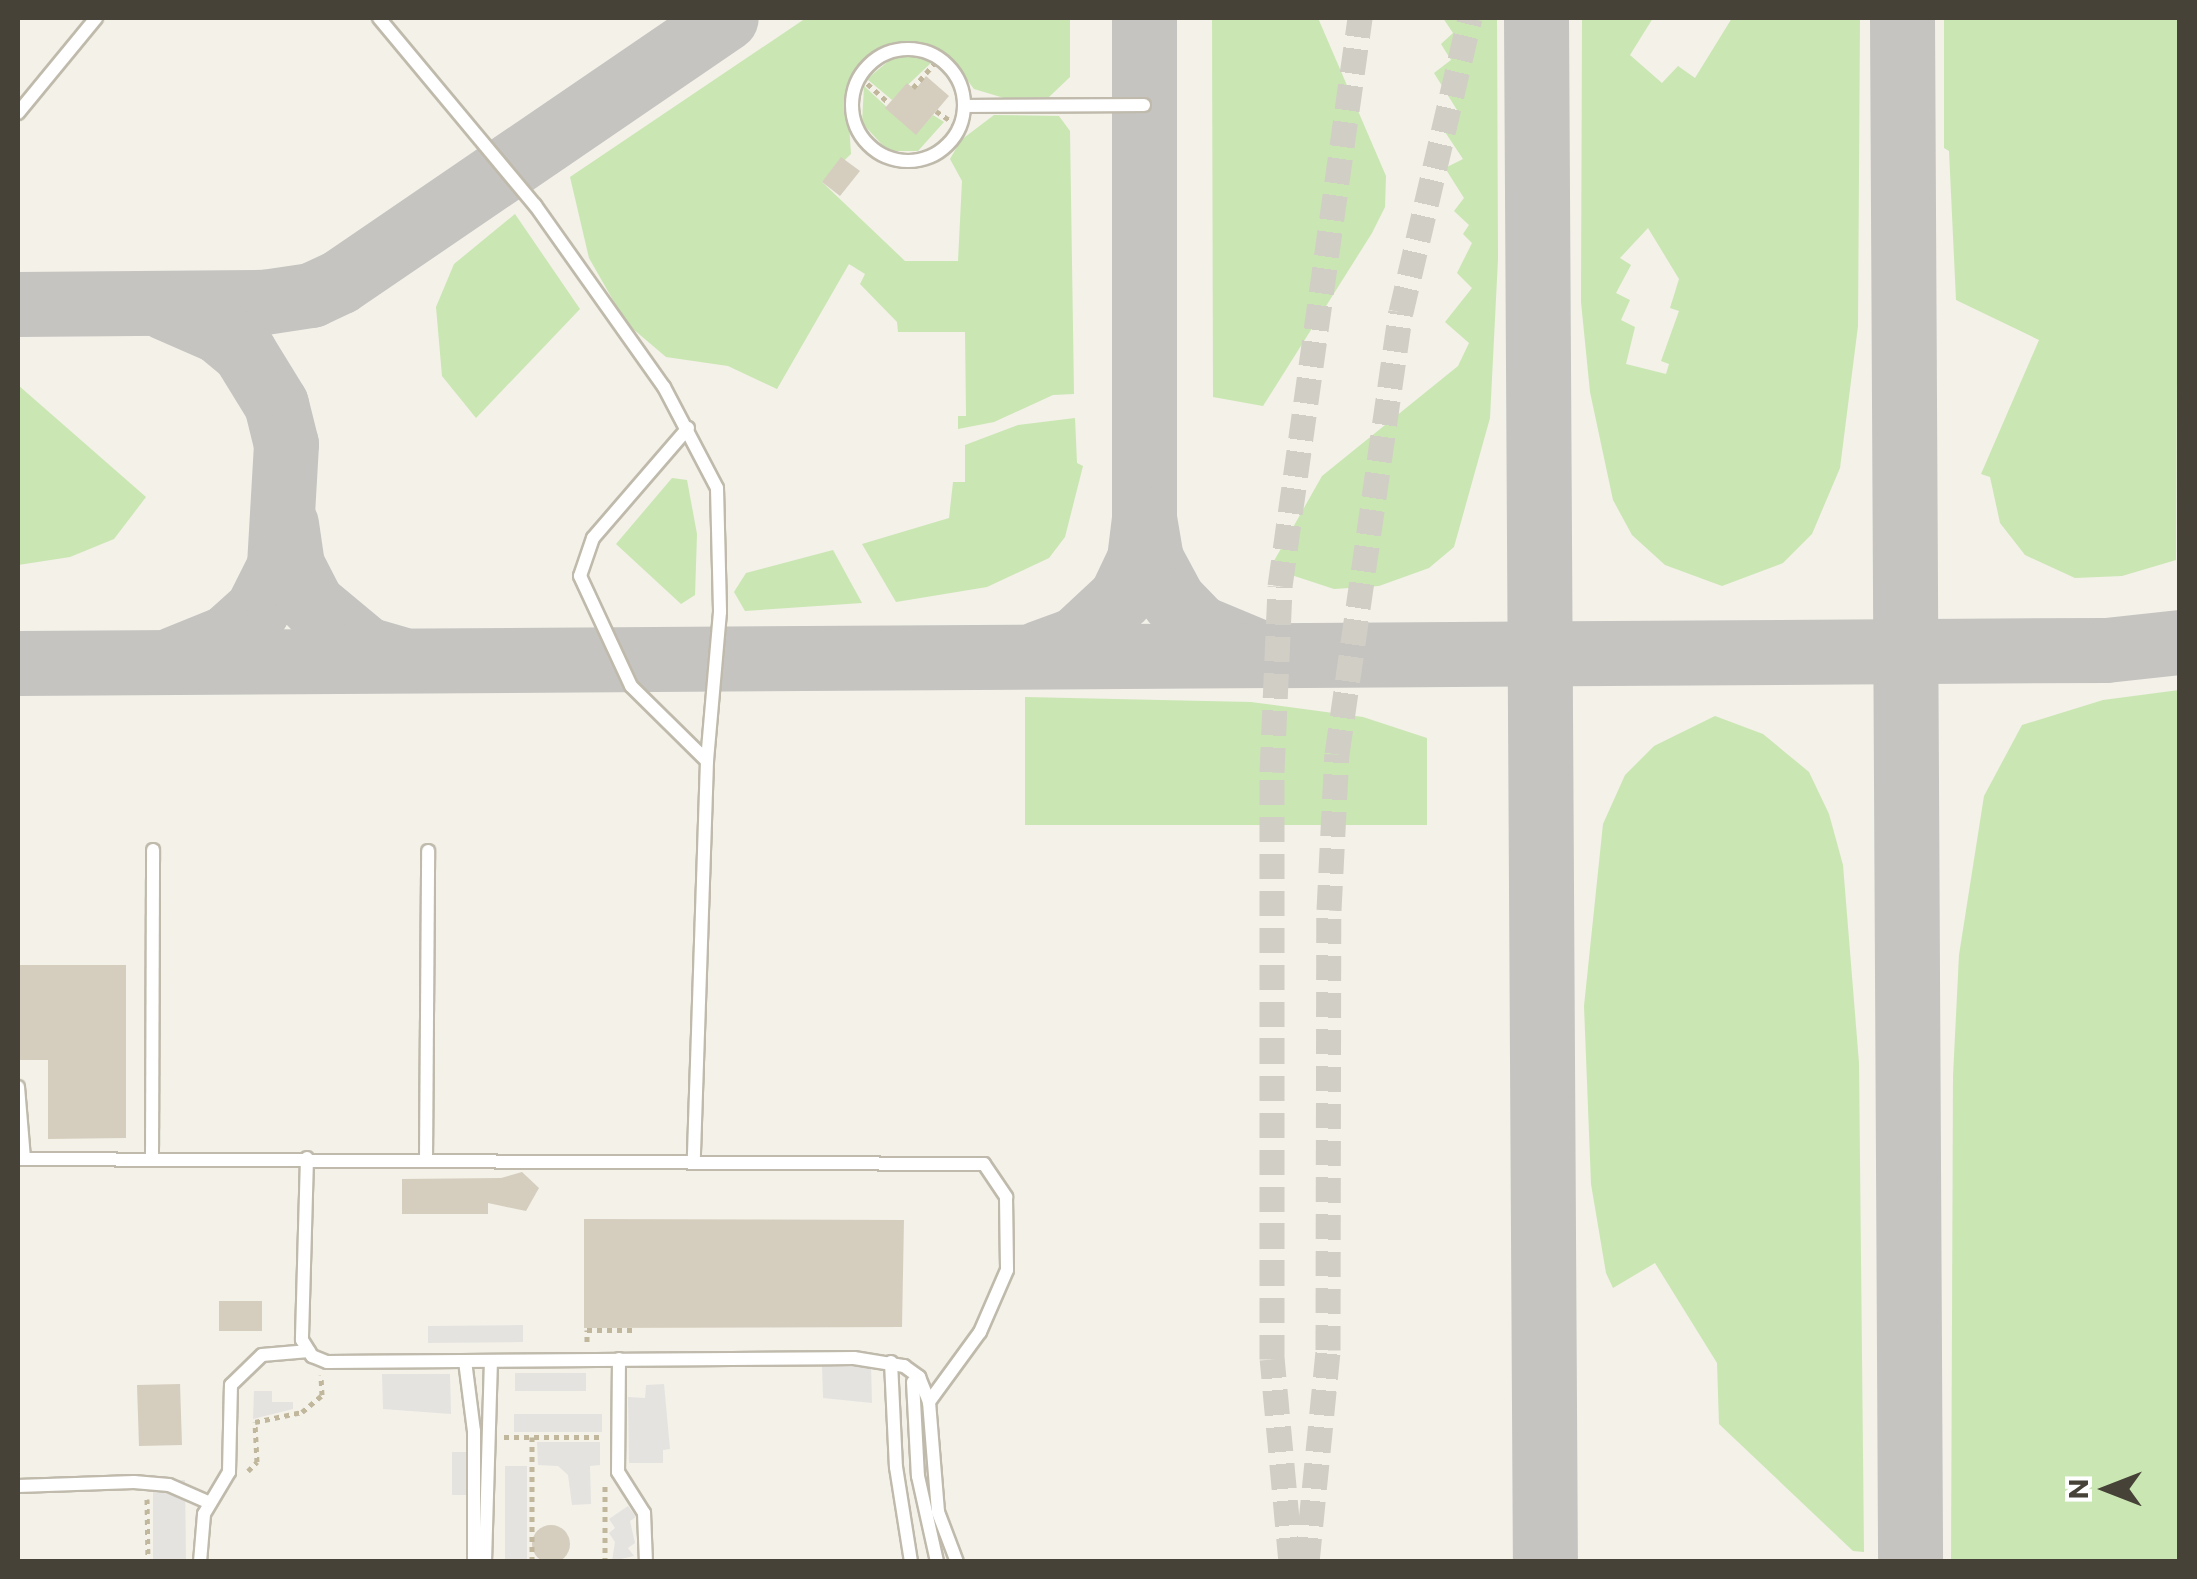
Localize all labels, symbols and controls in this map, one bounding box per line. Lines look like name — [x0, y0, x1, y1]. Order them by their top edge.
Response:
north arrow — [2057, 1439, 2157, 1539]
text: N — [2060, 1479, 2094, 1500]

